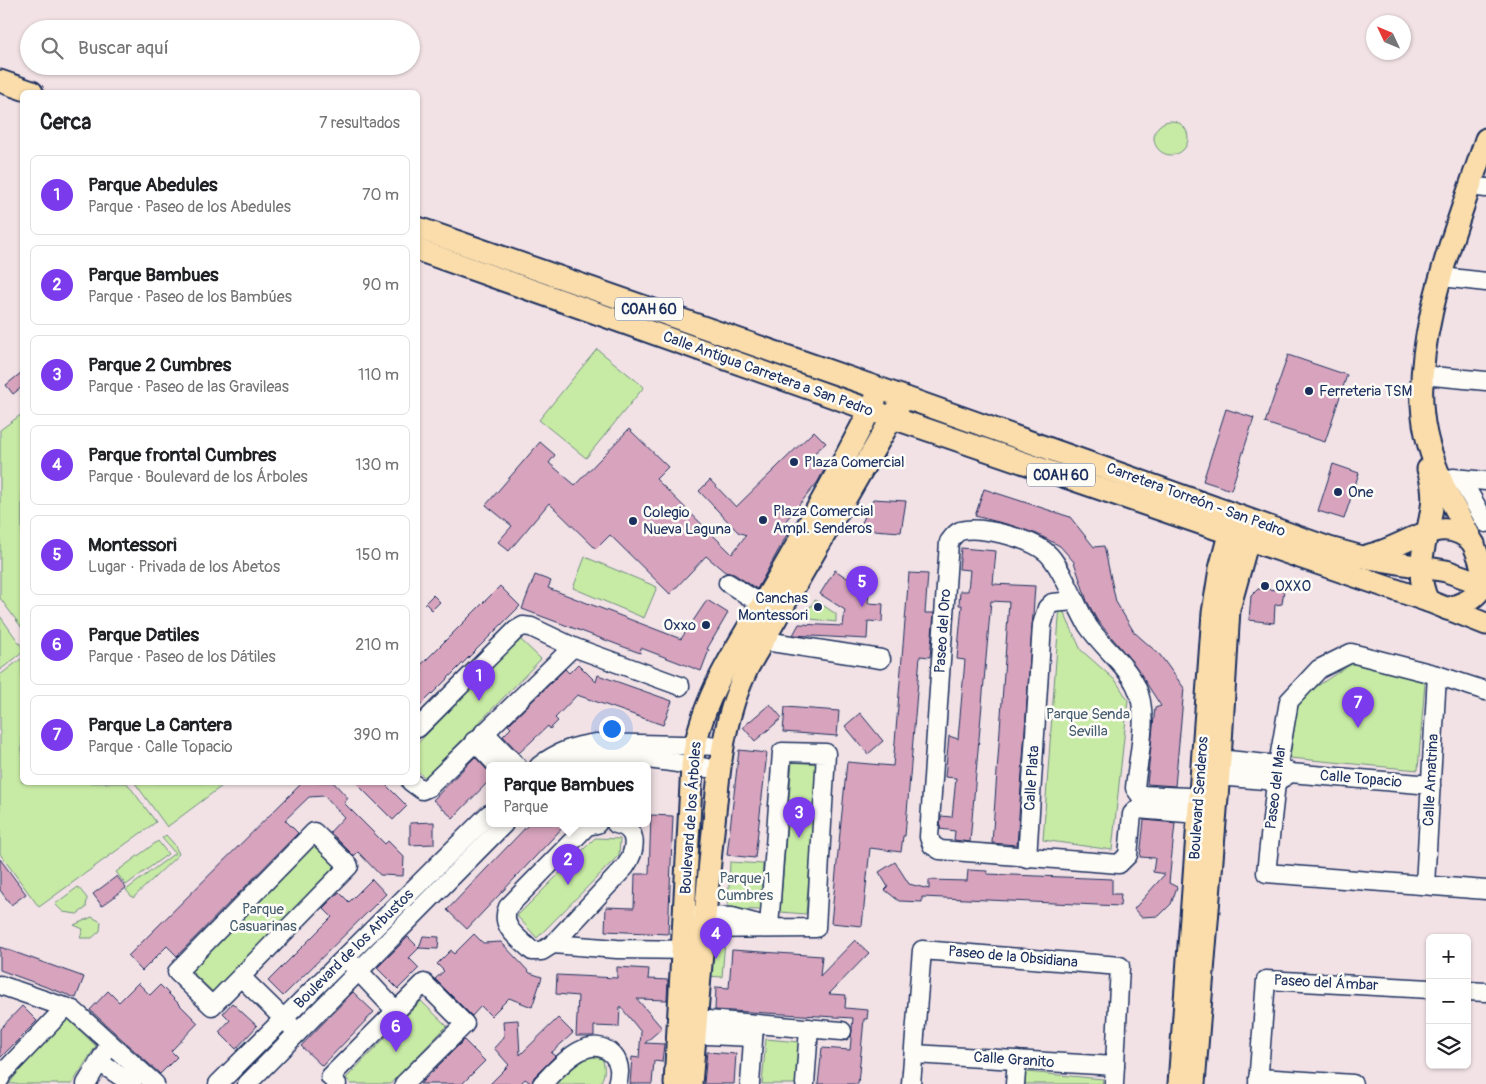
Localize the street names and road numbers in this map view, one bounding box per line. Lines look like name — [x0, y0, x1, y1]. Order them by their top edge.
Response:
road number: COAH 60 — [615, 298, 683, 320]
street label: Calle Antigua Carretera a San Pedro — [660, 327, 876, 421]
street label: Carretera Torreón - San Pedro — [1104, 459, 1288, 541]
road number: COAH 60 — [1027, 464, 1095, 486]
street label: Paseo del Oro — [931, 588, 955, 674]
street label: Calle Amatrina — [1419, 733, 1443, 827]
street label: Boulevard Senderos — [1185, 735, 1213, 860]
street label: Boulevard de los Árboles — [676, 741, 706, 895]
street label: Paseo del Mar — [1261, 743, 1291, 830]
street label: Calle Plata — [1020, 745, 1044, 811]
street label: Calle Topacio — [1319, 766, 1403, 792]
street label: Boulevard de los Arbustos — [290, 885, 418, 1013]
street label: Paseo de la Obsidiana — [947, 942, 1079, 972]
street label: Paseo del Ámbar — [1273, 971, 1380, 995]
street label: Calle Granito — [973, 1048, 1055, 1072]

